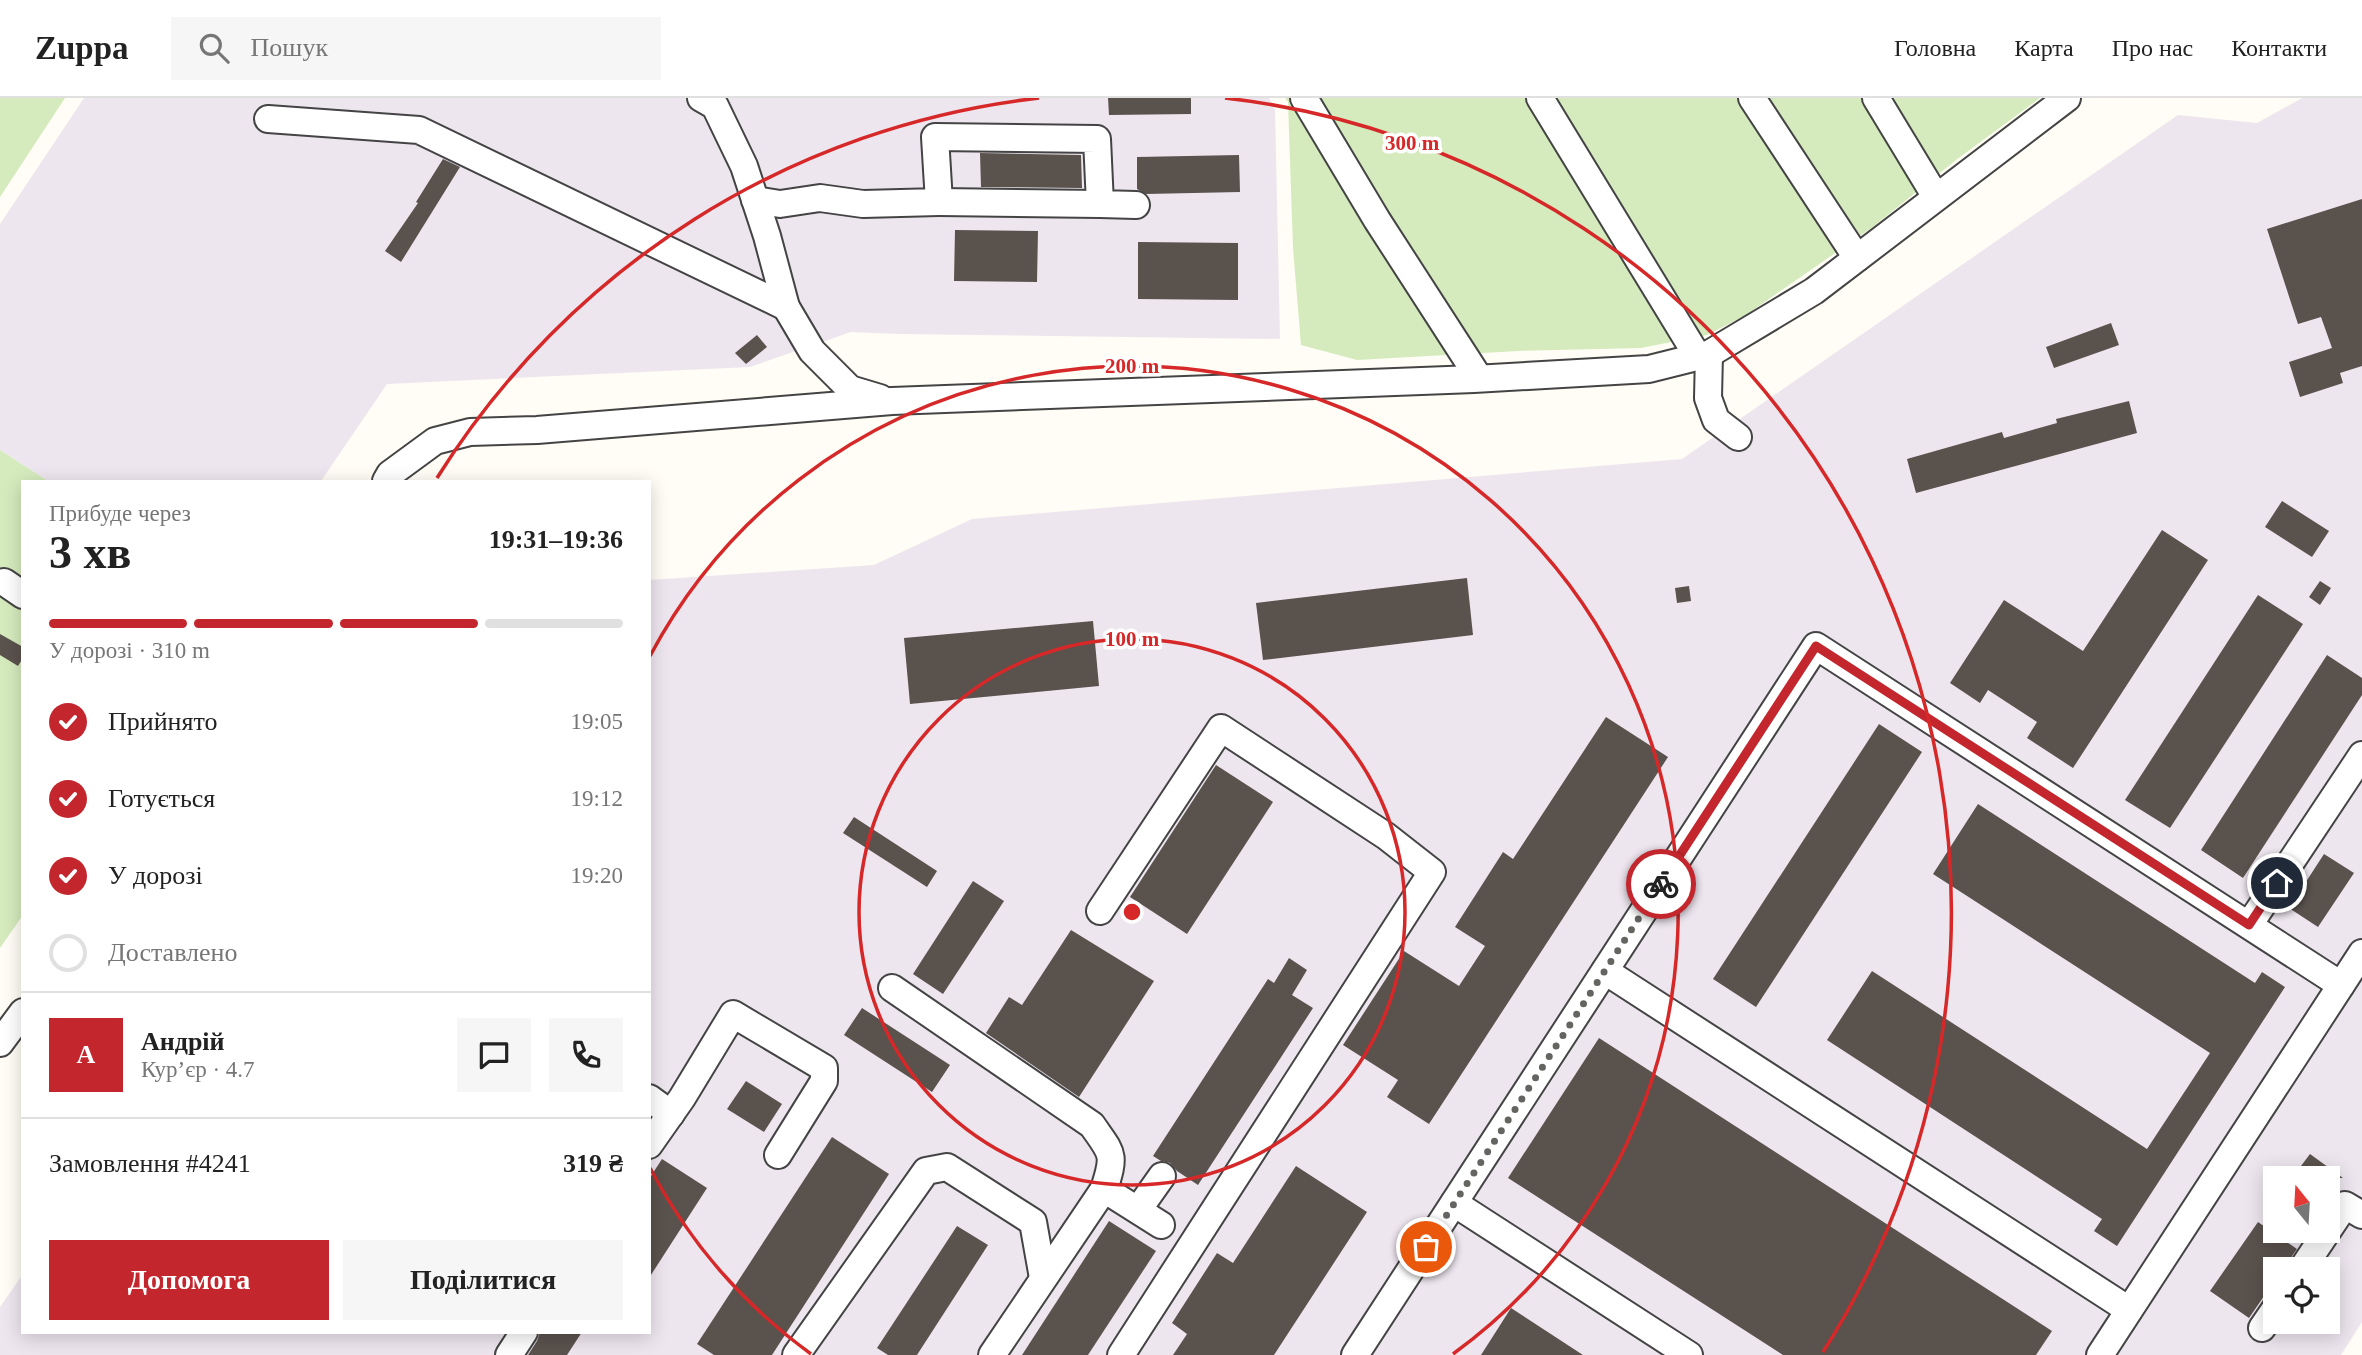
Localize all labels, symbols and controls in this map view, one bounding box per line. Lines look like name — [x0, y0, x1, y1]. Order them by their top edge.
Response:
search box — [171, 17, 661, 80]
icon: search — [195, 29, 233, 67]
text: Zuppa — [35, 30, 129, 66]
text: Пошук — [251, 33, 328, 62]
text: Головна — [1894, 35, 1976, 61]
text: Карта — [2014, 35, 2074, 61]
text: Про нас — [2112, 35, 2193, 61]
text: Контакти — [2231, 35, 2327, 61]
text: 300 m — [1385, 131, 1440, 155]
text: 200 m — [1105, 354, 1160, 378]
text: Прибуде через — [49, 501, 191, 526]
text: 19:31–19:36 — [489, 525, 623, 554]
text: 3 хв — [49, 527, 131, 578]
text: 100 m — [1105, 627, 1160, 651]
text: У дорозі · 310 m — [49, 638, 210, 663]
icon: check — [49, 703, 87, 741]
text: Прийнято — [108, 707, 218, 736]
text: 19:05 — [571, 709, 623, 734]
icon: check — [49, 780, 87, 818]
text: Готується — [108, 784, 215, 813]
text: 19:12 — [571, 786, 623, 811]
courier — [1626, 849, 1696, 919]
pin — [2247, 853, 2307, 913]
icon: check — [49, 857, 87, 895]
text: У дорозі — [108, 861, 203, 890]
text: 19:20 — [571, 863, 623, 888]
icon: home — [2258, 864, 2296, 902]
icon: bike — [1642, 865, 1680, 903]
centre of rings — [1120, 900, 1144, 924]
text: Доставлено — [108, 938, 238, 967]
button: chat — [457, 1018, 531, 1092]
button: phone — [549, 1018, 623, 1092]
text: Андрій — [141, 1027, 225, 1056]
text: А — [77, 1040, 95, 1069]
text: Кур’єр · 4.7 — [141, 1057, 255, 1082]
text: Замовлення #4241 — [49, 1149, 251, 1178]
text: 319 ₴ — [563, 1149, 623, 1178]
north arrow — [2263, 1166, 2340, 1242]
map controls — [2263, 1166, 2340, 1334]
pin — [1396, 1217, 1456, 1277]
icon: bag — [1407, 1228, 1445, 1266]
button: Допомога — [49, 1240, 329, 1320]
button: Поділитися — [343, 1240, 623, 1320]
button: locate — [2263, 1257, 2340, 1334]

